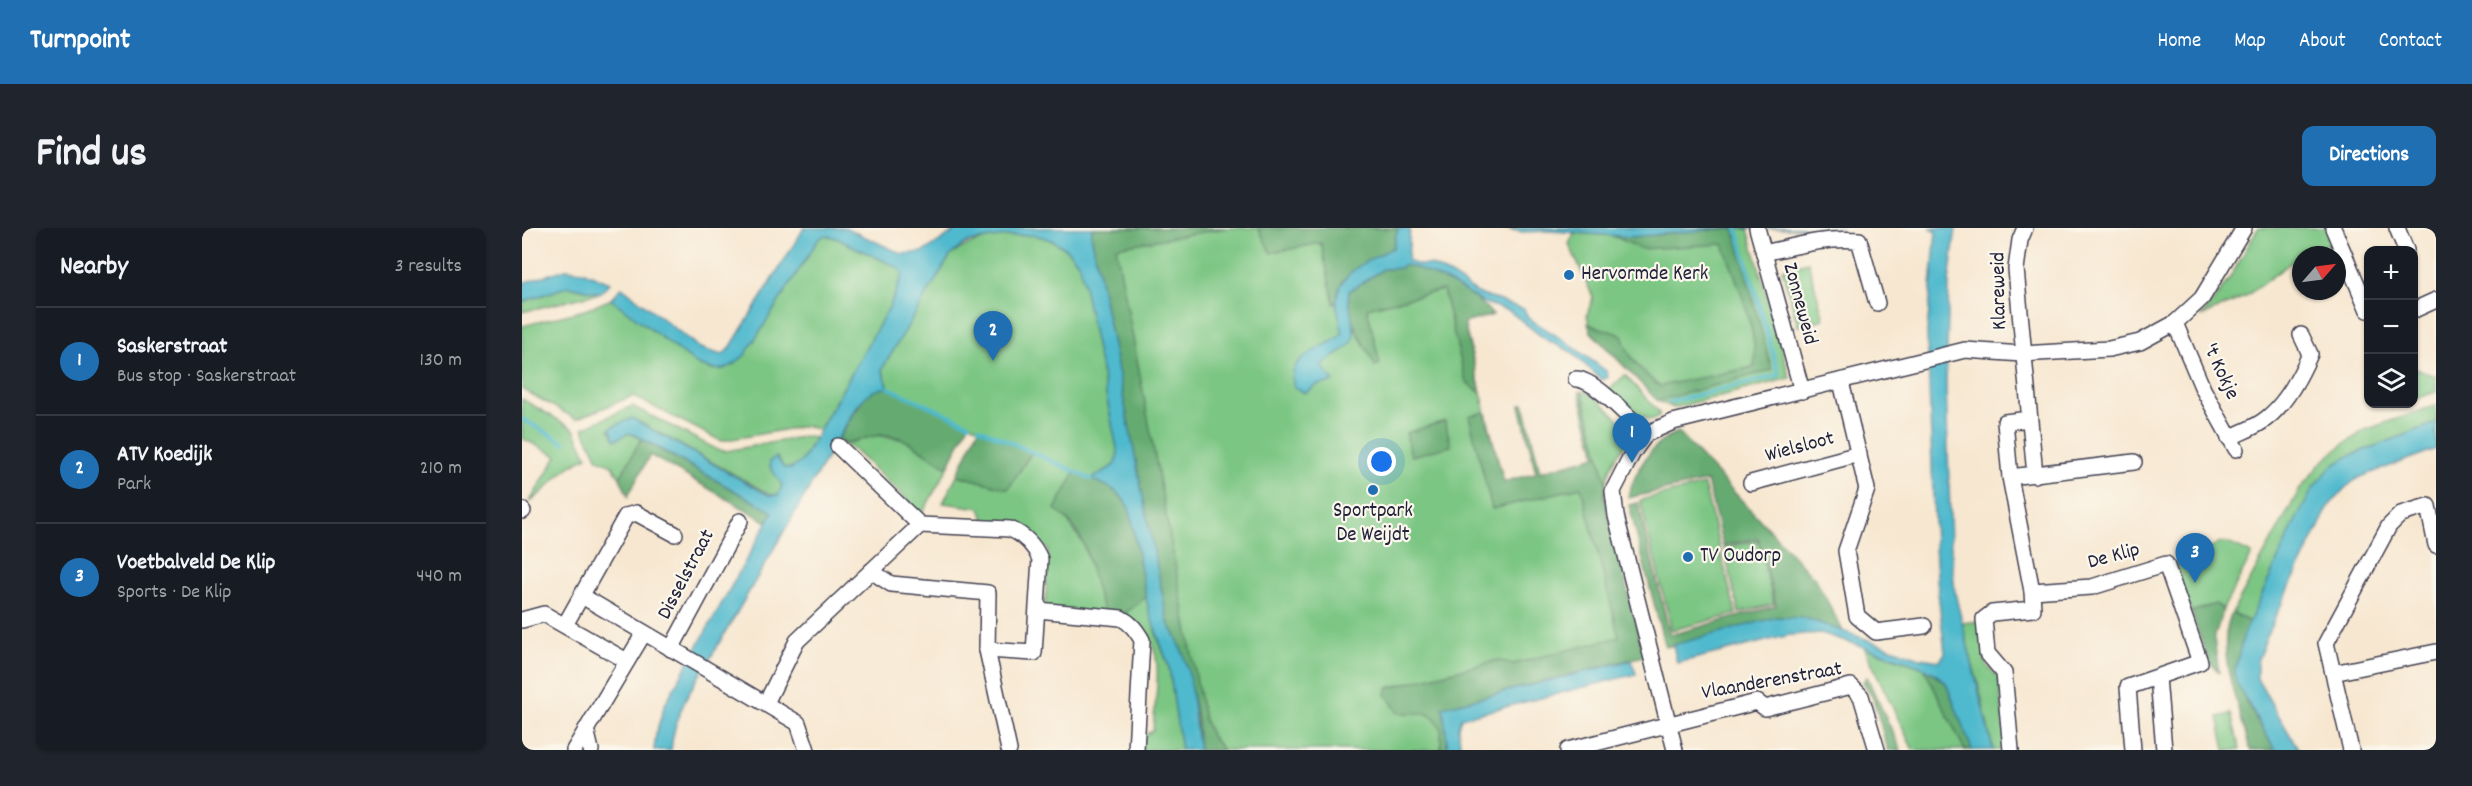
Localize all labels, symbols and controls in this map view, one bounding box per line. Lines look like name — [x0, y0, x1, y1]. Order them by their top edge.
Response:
text: Turnpoint — [30, 22, 130, 62]
text: Home — [2157, 27, 2201, 57]
text: Map — [2234, 27, 2266, 57]
text: About — [2299, 27, 2346, 57]
text: Contact — [2379, 27, 2442, 57]
text: Find us — [36, 126, 147, 186]
button: Directions — [2302, 126, 2436, 186]
north arrow — [2292, 246, 2346, 300]
map controls — [2364, 246, 2418, 408]
button: + — [2364, 246, 2418, 300]
text: Nearby — [60, 249, 128, 286]
street label: Klareweid — [1984, 252, 2016, 330]
text: 3 results — [395, 253, 462, 281]
place label: Hervormde Kerk — [1581, 260, 1708, 290]
street label: Zonneweid — [1774, 260, 1824, 348]
marker: Hervormde Kerk — [1562, 268, 1576, 282]
button: − — [2364, 300, 2418, 354]
pin: 2 — [974, 312, 1012, 361]
text: Saskerstraat — [117, 332, 227, 363]
street label: 't Kokje — [2194, 339, 2246, 405]
text: 1 — [77, 347, 82, 375]
text: 130 m — [420, 347, 462, 375]
button: layers — [2364, 354, 2418, 408]
text: Bus stop · Saskerstraat — [117, 363, 296, 391]
pin: 1 — [1612, 414, 1652, 463]
street label: Wielsloot — [1762, 424, 1838, 472]
text: ATV Koedijk — [117, 440, 212, 471]
your location — [1367, 447, 1396, 476]
text: 2 — [75, 455, 84, 483]
text: 210 m — [420, 455, 462, 483]
text: Park — [117, 471, 151, 499]
marker: Sportpark De Weijdt — [1366, 483, 1380, 497]
place label: Sportpark De Weijdt — [1333, 497, 1413, 551]
street label: Disselstraat — [651, 524, 723, 625]
pin: 3 — [2176, 534, 2214, 583]
street label: De Klip — [2084, 536, 2144, 578]
place label: TV Oudorp — [1700, 542, 1781, 572]
text: Voetbalveld De Klip — [117, 548, 275, 579]
marker: TV Oudorp — [1681, 550, 1695, 564]
text: 3 — [75, 563, 84, 591]
text: 440 m — [416, 563, 462, 591]
text: Sports · De Klip — [117, 579, 231, 607]
street label: Vlaanderenstraat — [1699, 655, 1845, 709]

